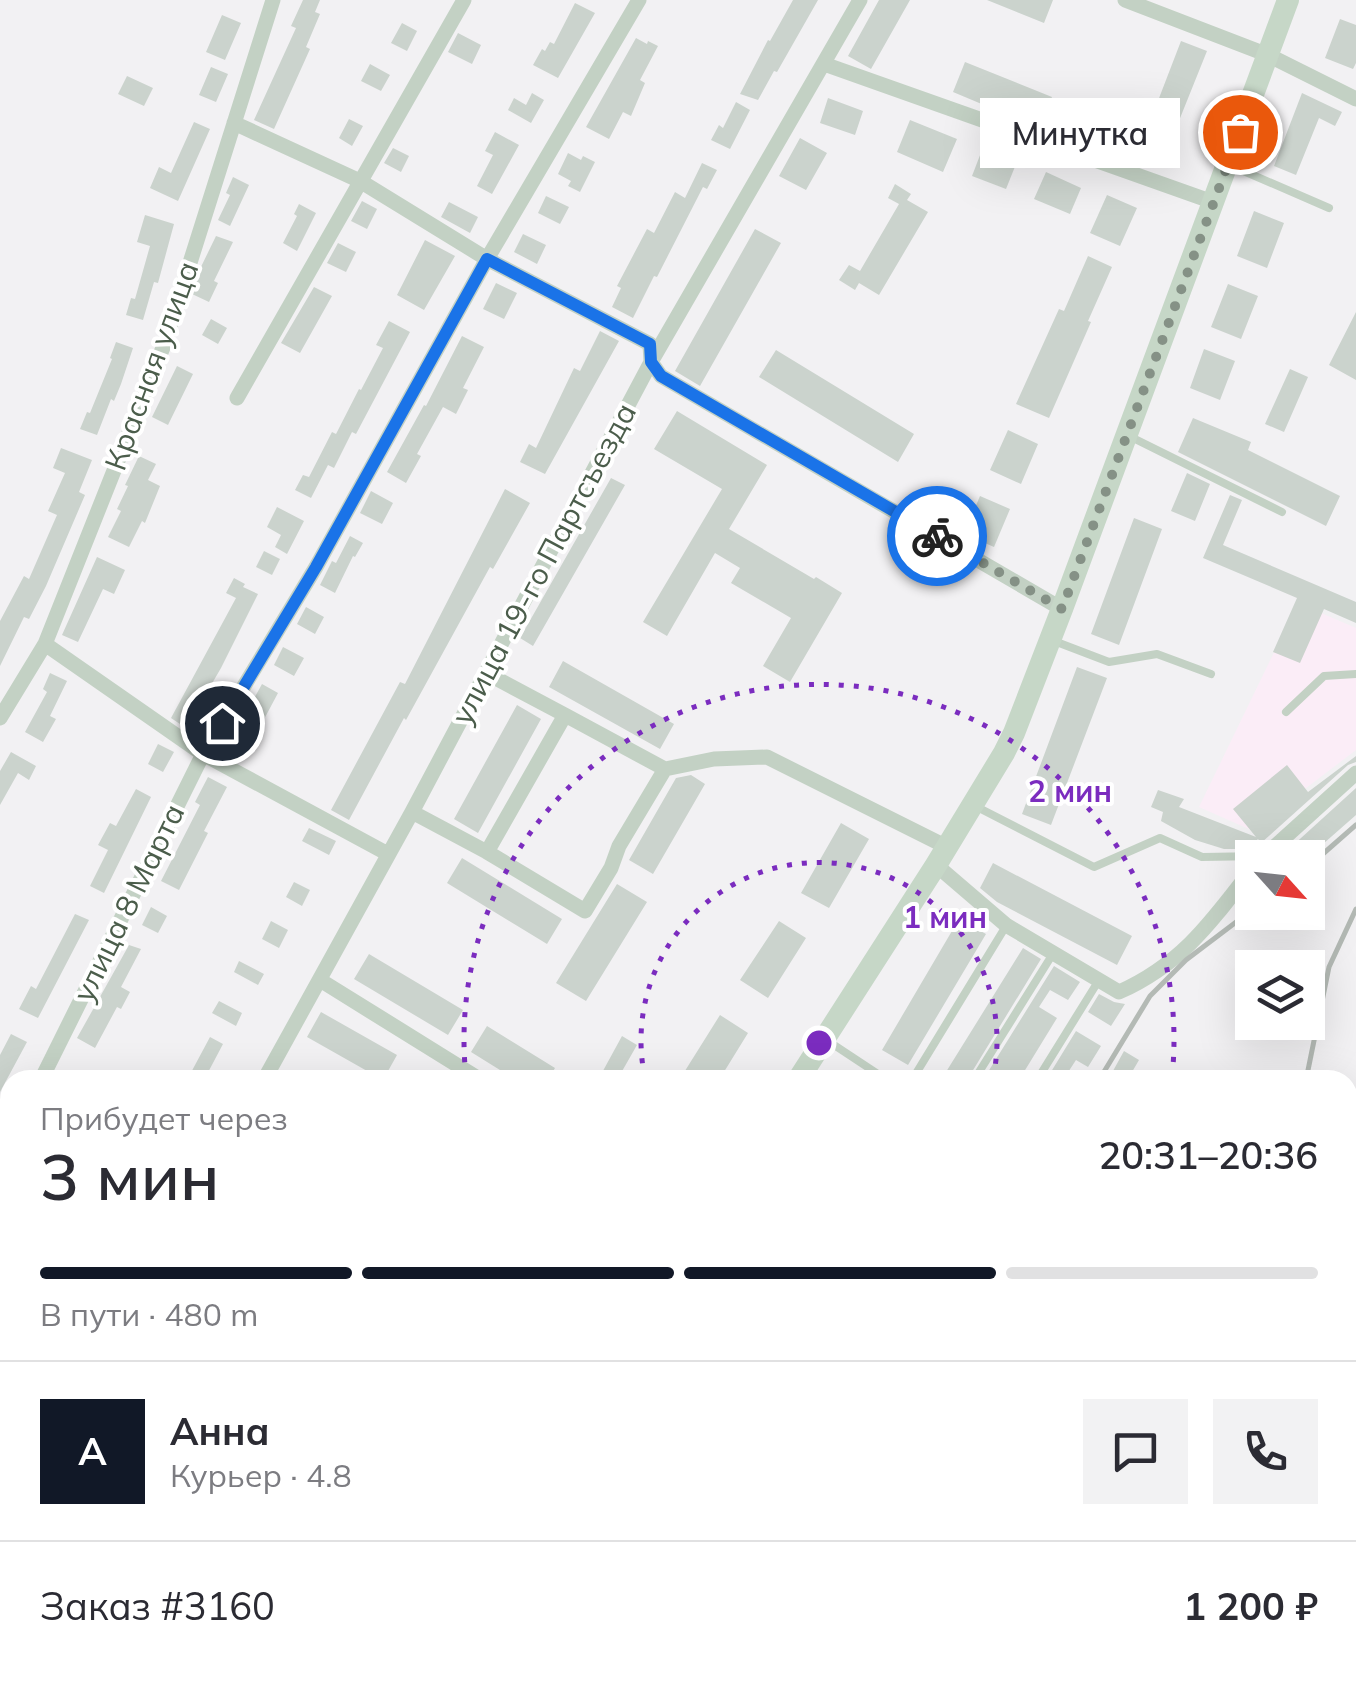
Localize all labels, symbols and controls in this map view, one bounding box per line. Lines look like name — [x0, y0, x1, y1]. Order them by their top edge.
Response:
pin — [1198, 90, 1283, 175]
callout: Минутка — [980, 97, 1180, 167]
icon: bag — [1213, 105, 1268, 160]
text: Минутка — [1012, 113, 1148, 153]
street label: Красная улица — [96, 256, 206, 475]
street label: улица 19-го Партсъезда — [442, 396, 644, 731]
courier — [887, 486, 987, 586]
icon: bike — [910, 509, 965, 564]
pin — [180, 681, 265, 766]
icon: home — [195, 696, 250, 751]
text: 2 мин — [1028, 772, 1112, 810]
street label: улица 8 Марта — [64, 797, 192, 1008]
north arrow — [1235, 840, 1325, 930]
map controls — [1235, 840, 1325, 1040]
text: 1 мин — [903, 898, 987, 936]
button: layers — [1235, 950, 1325, 1040]
centre of rings — [801, 1025, 837, 1061]
text: Прибудет через — [40, 1098, 288, 1138]
text: 20:31–20:36 — [1098, 1131, 1318, 1179]
text: 3 мин — [40, 1135, 220, 1216]
text: В пути · 480 m — [40, 1294, 258, 1334]
button: chat — [1083, 1399, 1188, 1504]
button: phone — [1213, 1399, 1318, 1504]
text: Анна — [170, 1407, 270, 1455]
text: А — [78, 1427, 107, 1475]
text: Курьер · 4.8 — [170, 1455, 352, 1495]
text: Заказ #3160 — [40, 1582, 275, 1630]
text: 1 200 ₽ — [1183, 1582, 1318, 1630]

